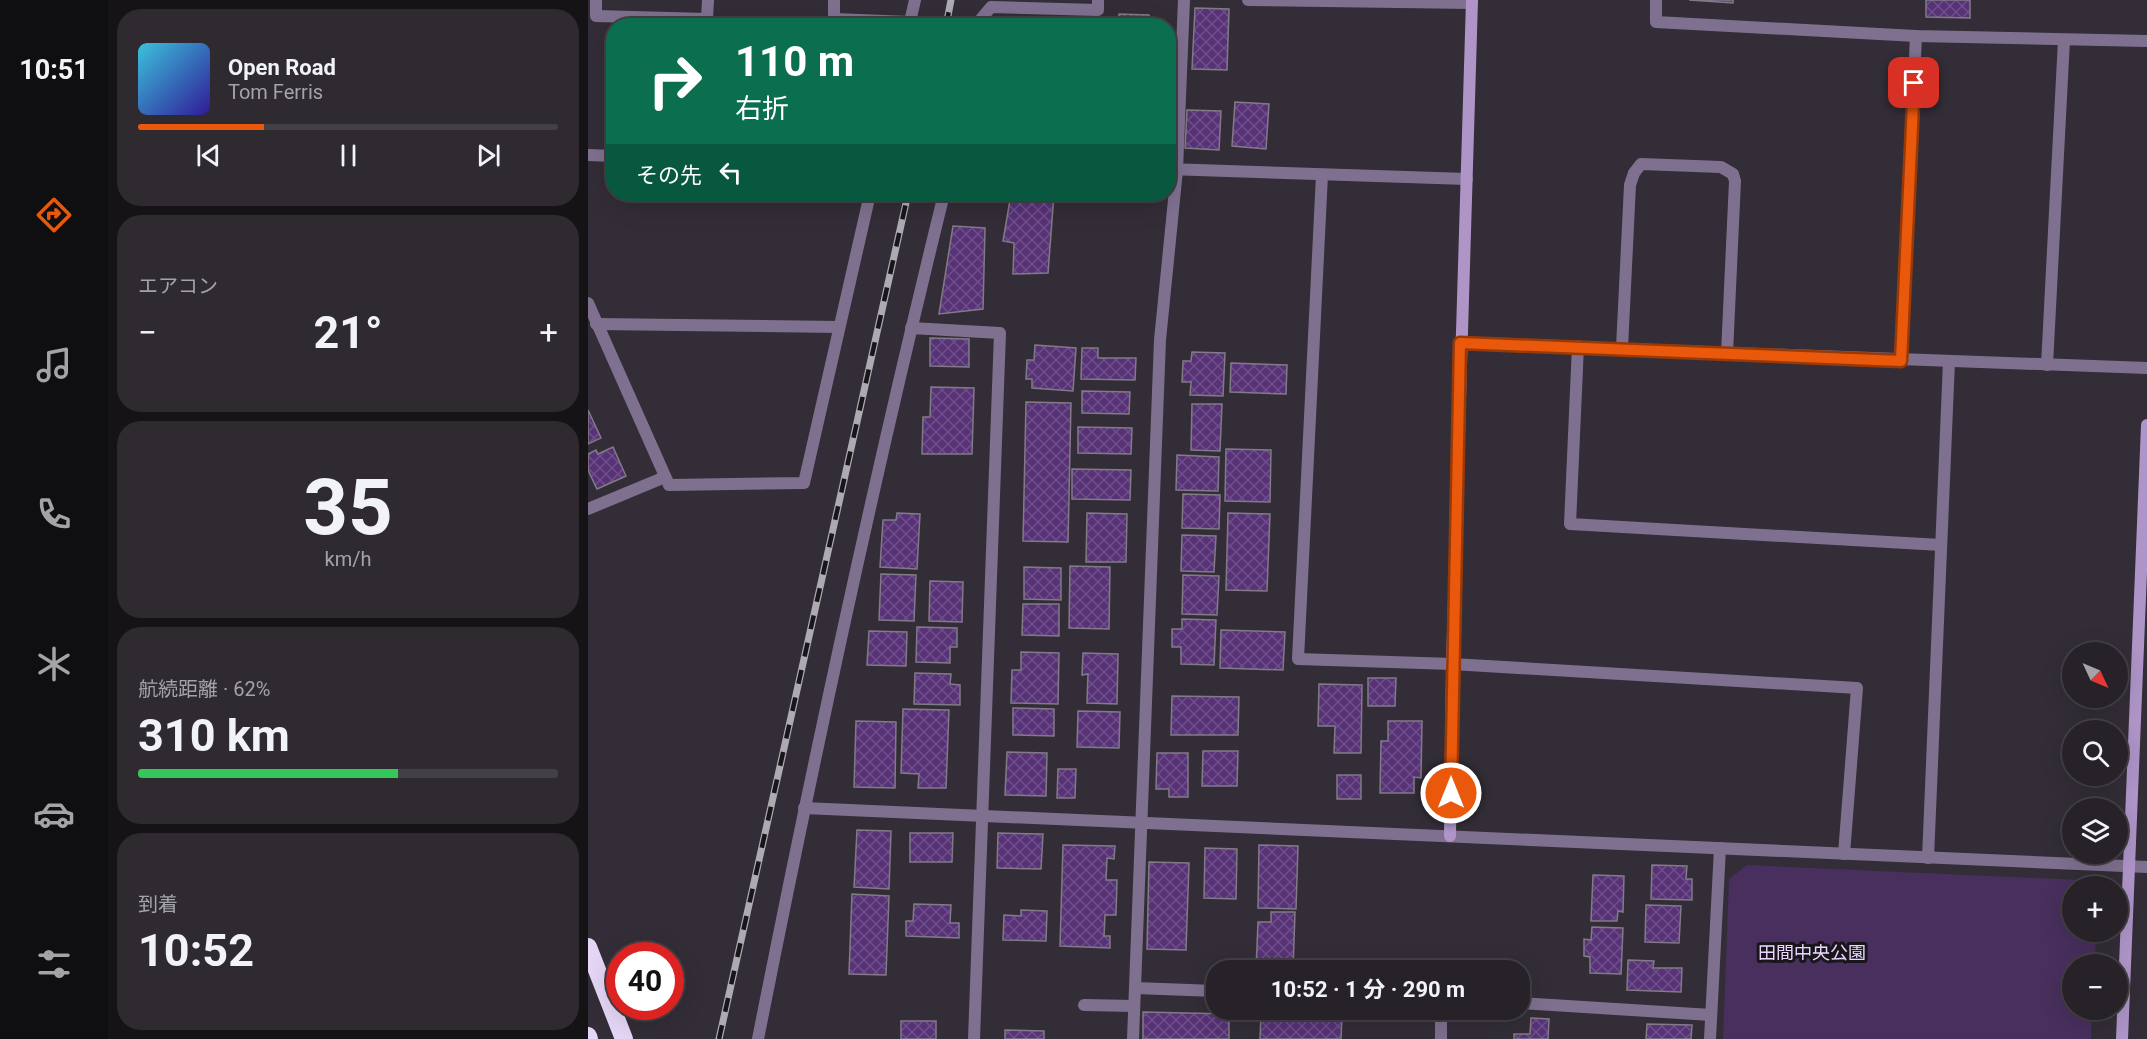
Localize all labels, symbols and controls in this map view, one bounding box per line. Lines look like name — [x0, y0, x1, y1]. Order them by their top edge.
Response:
text: 110 m — [735, 37, 854, 86]
icon: right — [636, 42, 714, 120]
text: 10:51 — [19, 54, 89, 86]
text: Open Road — [228, 55, 336, 80]
pin — [1888, 57, 1939, 108]
icon: arrive — [1897, 66, 1930, 99]
text: Tom Ferris — [228, 80, 323, 104]
text: 右折 — [735, 93, 789, 125]
icon: previous — [192, 139, 225, 172]
icon: pause — [332, 139, 365, 172]
icon: next — [472, 139, 505, 172]
icon: left — [714, 156, 747, 189]
text: その先 — [636, 163, 702, 188]
icon: directions — [33, 194, 75, 236]
text: エアコン — [138, 274, 218, 298]
text: 21° — [313, 306, 383, 359]
text: − — [138, 313, 157, 352]
text: + — [539, 313, 558, 352]
icon: music — [33, 344, 75, 386]
text: 35 — [303, 462, 393, 553]
icon: phone — [33, 493, 75, 535]
text: km/h — [325, 547, 371, 571]
north arrow — [2062, 642, 2128, 708]
map controls — [2062, 642, 2128, 1020]
icon: climate — [33, 643, 75, 685]
text: 航続距離 · 62% — [138, 677, 270, 701]
text: 310 km — [138, 709, 290, 762]
button: search — [2062, 720, 2128, 786]
position arrow — [1419, 761, 1483, 825]
icon: car — [33, 793, 75, 835]
button: layers — [2062, 798, 2128, 864]
button: + — [2062, 876, 2128, 942]
text: 到着 — [138, 892, 178, 916]
text: 10:52 — [138, 924, 254, 977]
speed limit sign: 40 — [606, 942, 684, 1020]
park label: 田間中央公園 — [1758, 942, 1866, 963]
icon: filters — [33, 943, 75, 985]
button: − — [2062, 954, 2128, 1020]
text: 10:52 · 1 分 · 290 m — [1271, 977, 1465, 1002]

